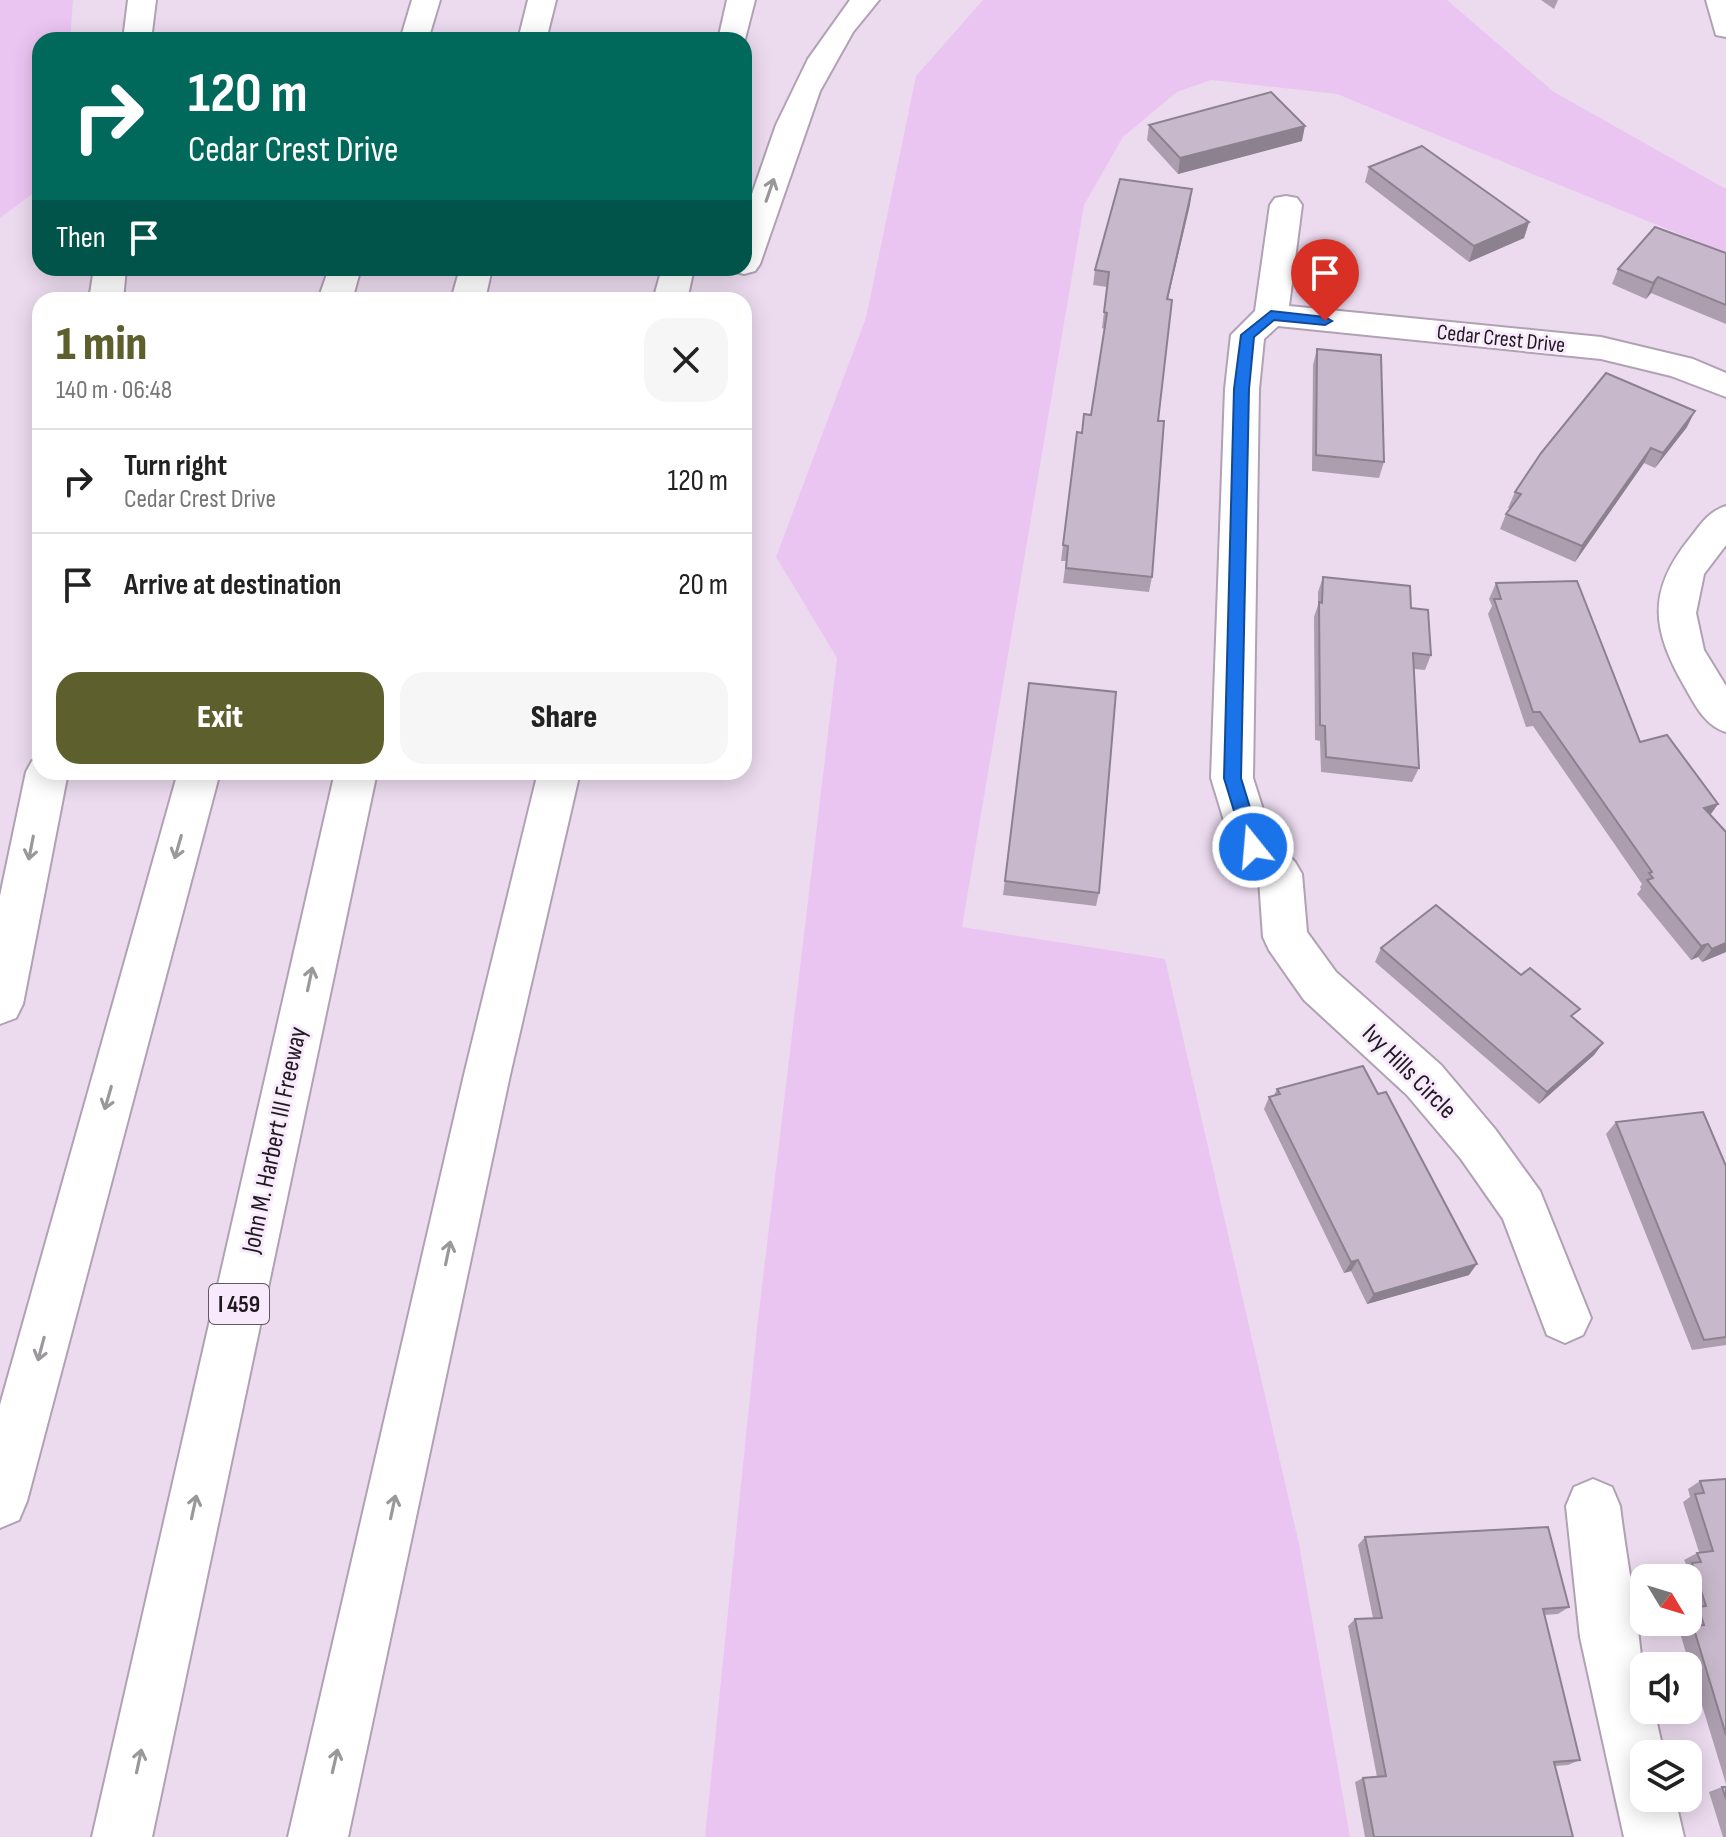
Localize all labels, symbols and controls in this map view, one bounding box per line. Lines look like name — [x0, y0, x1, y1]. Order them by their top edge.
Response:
text: 120 m — [188, 61, 308, 128]
icon: right — [56, 64, 160, 168]
text: Cedar Crest Drive — [188, 129, 399, 172]
one-way arrow — [763, 178, 778, 203]
icon: arrive — [122, 216, 166, 260]
text: Then — [56, 220, 106, 256]
pin — [1291, 239, 1359, 321]
icon: arrive — [1303, 251, 1347, 295]
text: 1 min — [56, 316, 147, 373]
button: close — [644, 318, 728, 402]
street label: Cedar Crest Drive — [1436, 319, 1566, 359]
text: 140 m · 06:48 — [56, 375, 172, 406]
text: Turn right — [124, 448, 227, 484]
icon: right — [56, 459, 100, 503]
text: 120 m — [667, 463, 728, 499]
text: Cedar Crest Drive — [124, 484, 276, 515]
icon: arrive — [56, 563, 100, 607]
text: Arrive at destination — [124, 567, 341, 603]
text: 20 m — [678, 567, 728, 603]
button: Exit — [56, 672, 384, 764]
button: Share — [400, 672, 728, 764]
position arrow — [1211, 805, 1295, 889]
one-way arrow — [170, 834, 185, 860]
one-way arrow — [23, 835, 38, 861]
one-way arrow — [303, 967, 318, 993]
street label: Ivy Hills Circle — [1355, 1018, 1463, 1126]
street label: John M. Harbert III Freeway — [236, 1024, 314, 1257]
one-way arrow — [100, 1084, 115, 1110]
one-way arrow — [441, 1241, 456, 1267]
road number: I 459 — [209, 1284, 269, 1324]
one-way arrow — [32, 1335, 47, 1361]
one-way arrow — [187, 1495, 202, 1520]
one-way arrow — [386, 1495, 401, 1521]
north arrow — [1630, 1564, 1702, 1636]
map controls — [1630, 1564, 1702, 1812]
button: sound — [1630, 1652, 1702, 1724]
button: layers — [1630, 1740, 1702, 1812]
one-way arrow — [132, 1748, 147, 1774]
one-way arrow — [328, 1749, 343, 1774]

